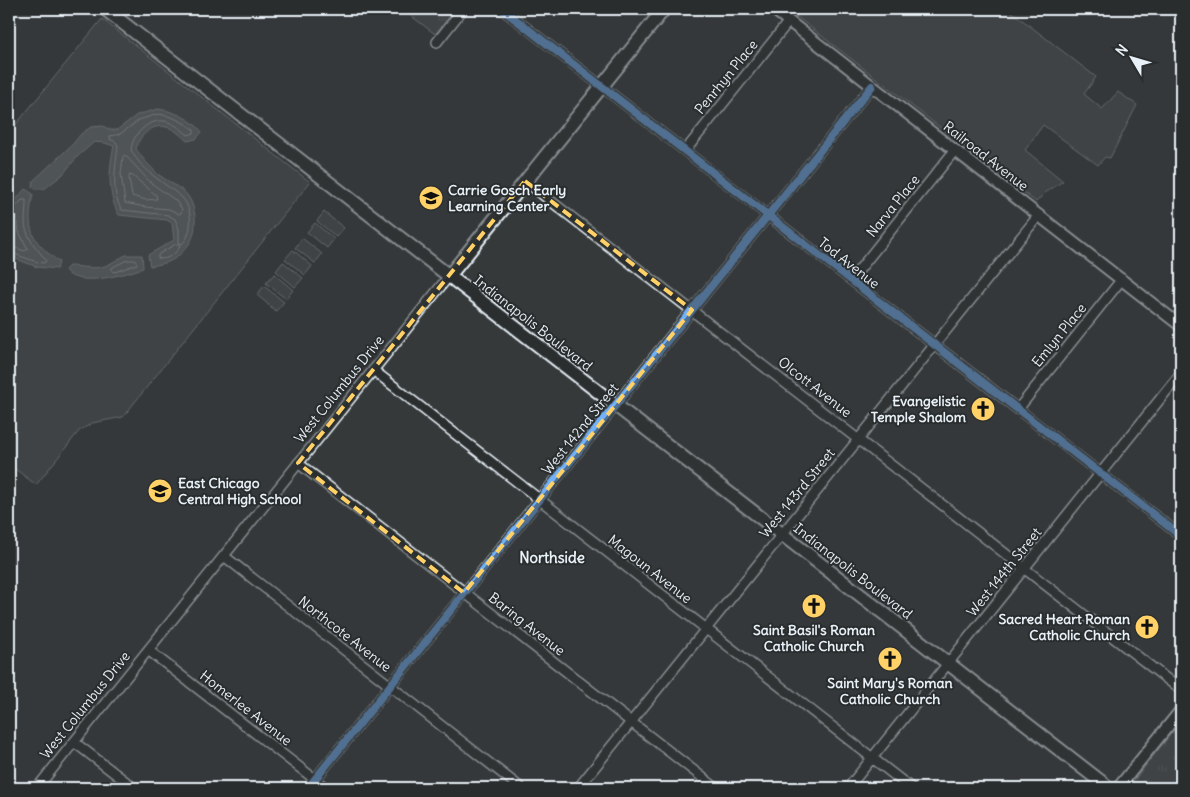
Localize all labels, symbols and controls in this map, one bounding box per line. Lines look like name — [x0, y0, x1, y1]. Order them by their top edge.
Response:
north arrow — [1108, 32, 1158, 82]
street label: Penrhyn Place — [691, 36, 761, 118]
text: N — [1112, 41, 1132, 59]
street label: Railroad Avenue — [940, 117, 1032, 195]
street label: Narva Place — [862, 171, 924, 241]
place label: Carrie Gosch Early Learning Center — [448, 181, 566, 215]
school or university icon: Carrie Gosch Early Learning Center — [418, 185, 444, 211]
street label: Tod Avenue — [815, 234, 883, 292]
street label: Indianapolis Boulevard — [470, 271, 596, 375]
street label: Emlyn Place — [1028, 299, 1090, 371]
street label: West Columbus Drive — [290, 331, 388, 447]
street label: Olcott Avenue — [775, 353, 855, 421]
street label: West 142nd Street — [538, 379, 623, 478]
place label: Evangelistic Temple Shalom — [871, 392, 967, 426]
church icon: Evangelistic Temple Shalom — [970, 396, 996, 422]
street label: West 143rd Street — [755, 444, 839, 542]
place label: East Chicago Central High School — [178, 474, 301, 508]
school or university icon: East Chicago Central High School — [147, 478, 173, 504]
street label: Indianapolis Boulevard — [790, 519, 916, 623]
street label: West 144th Street — [963, 524, 1046, 620]
street label: Magoun Avenue — [604, 531, 696, 607]
district label: Northside — [519, 548, 585, 567]
street label: Baring Avenue — [485, 589, 569, 659]
street label: Northcote Avenue — [295, 592, 395, 676]
church icon: Saint Basil's Roman Catholic Church — [801, 593, 827, 619]
place label: Sacred Heart Roman Catholic Church — [998, 610, 1130, 644]
church icon: Sacred Heart Roman Catholic Church — [1134, 614, 1160, 640]
place label: Saint Basil's Roman Catholic Church — [753, 621, 875, 655]
church icon: Saint Mary's Roman Catholic Church — [877, 646, 903, 672]
street label: West Columbus Drive — [36, 647, 134, 763]
street label: Homerlee Avenue — [196, 666, 296, 750]
place label: Saint Mary's Roman Catholic Church — [827, 674, 953, 708]

